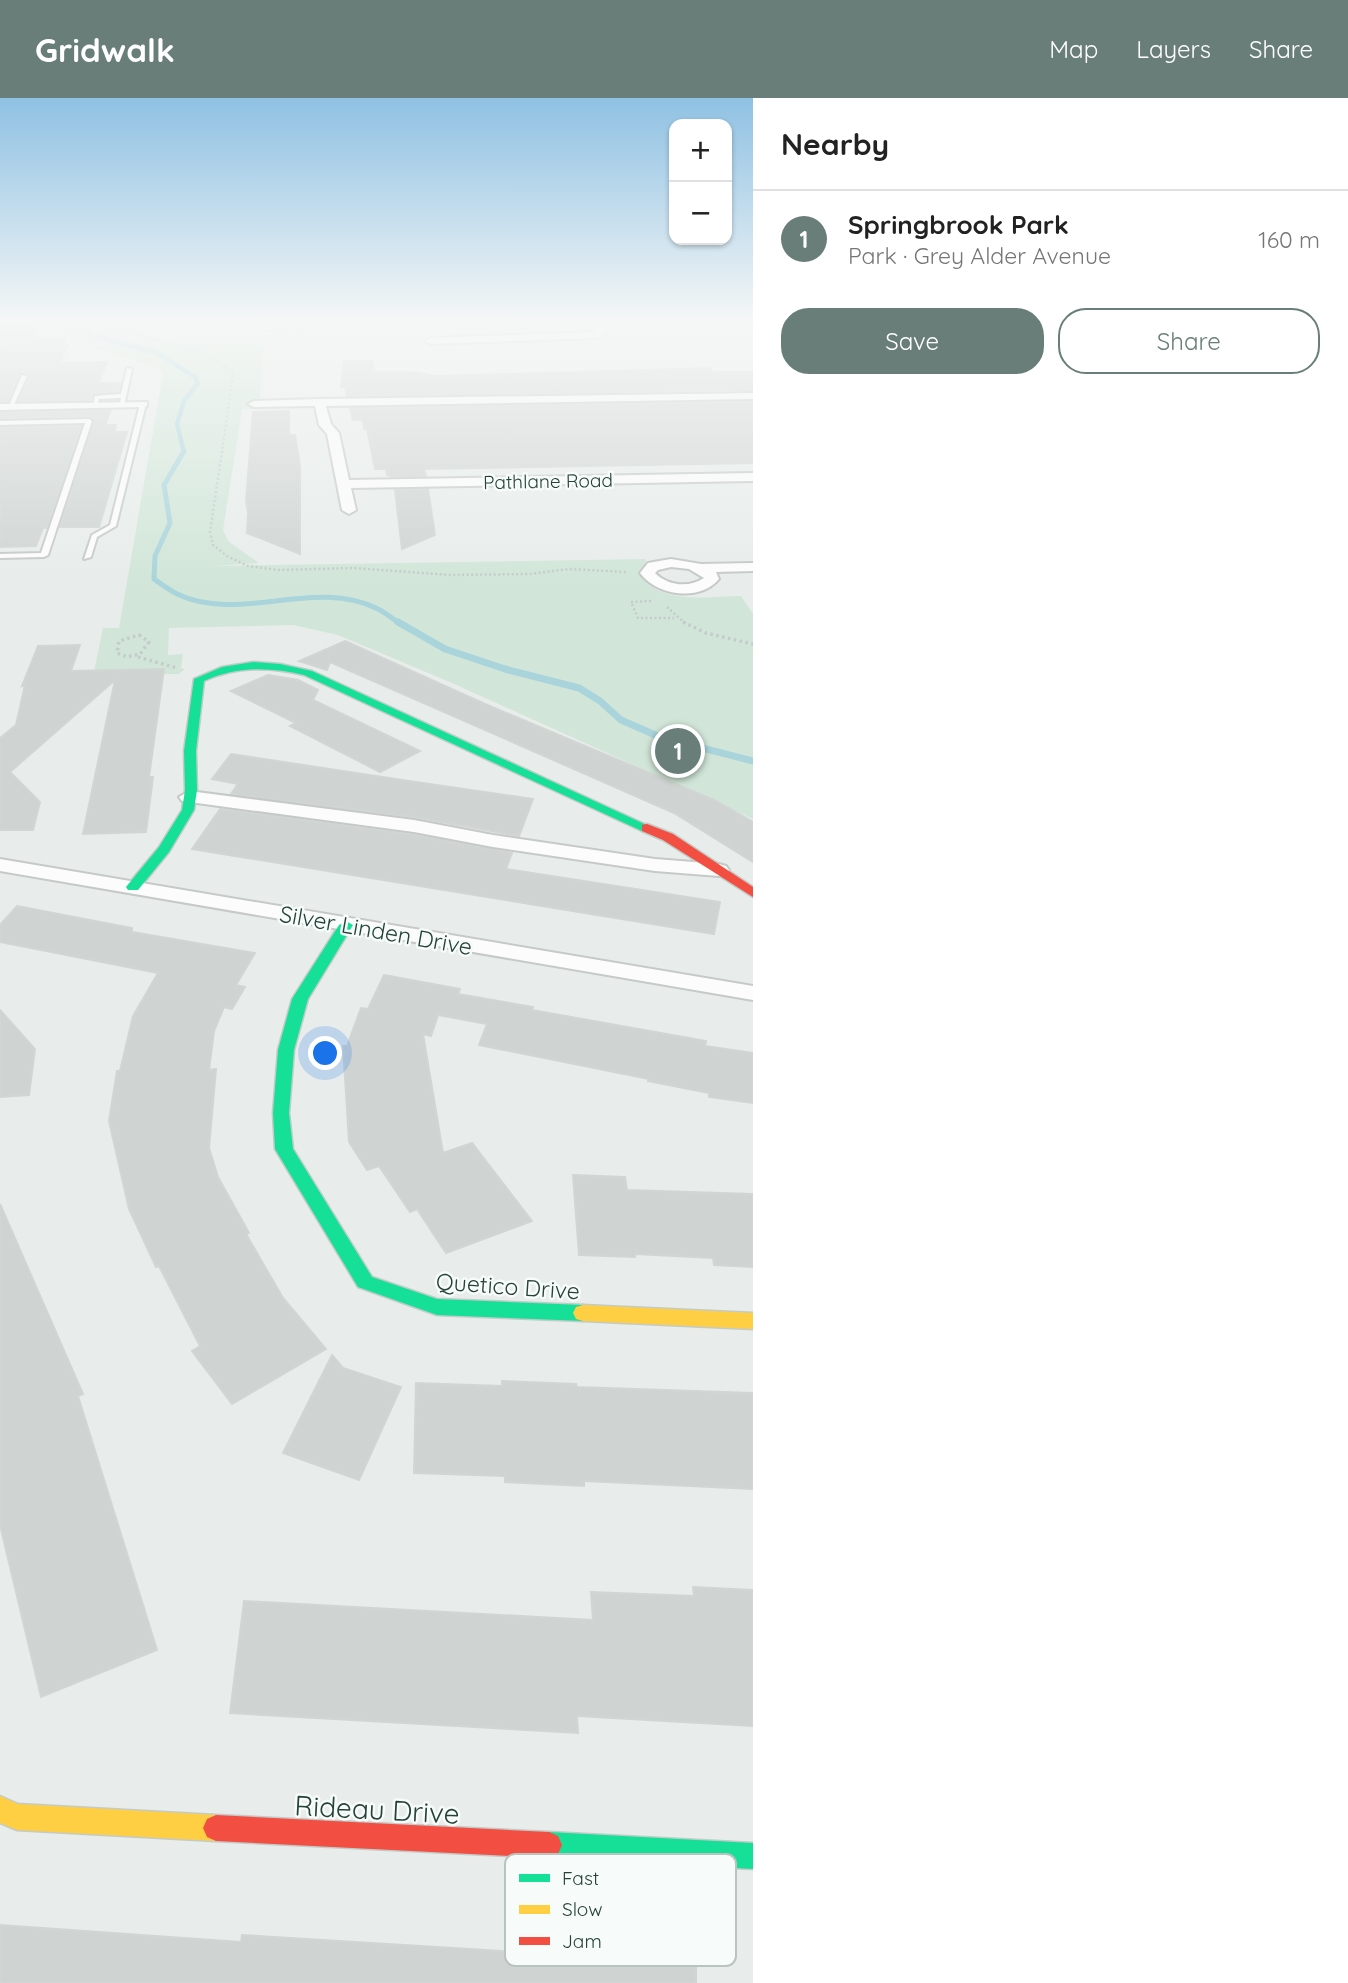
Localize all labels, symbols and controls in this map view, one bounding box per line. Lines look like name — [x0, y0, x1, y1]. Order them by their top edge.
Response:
text: Gridwalk — [35, 29, 175, 70]
text: Map — [1049, 34, 1098, 64]
text: Layers — [1136, 34, 1211, 64]
text: Share — [1249, 34, 1313, 64]
map controls — [669, 119, 732, 245]
button: + — [669, 119, 732, 182]
text: Nearby — [781, 125, 889, 163]
button: − — [669, 182, 732, 245]
text: Springbrook Park — [848, 208, 1069, 241]
text: 1 — [800, 225, 808, 254]
text: 160 m — [1258, 225, 1320, 254]
text: Park · Grey Alder Avenue — [848, 241, 1111, 270]
button: Save — [781, 308, 1044, 374]
button: Share — [1058, 308, 1320, 374]
street label: Pathlane Road — [483, 468, 613, 494]
pin: 1 — [655, 725, 701, 777]
street label: Silver Linden Drive — [277, 899, 475, 961]
your location — [308, 1036, 342, 1070]
street label: Quetico Drive — [435, 1267, 581, 1305]
street label: Rideau Drive — [294, 1787, 460, 1831]
legend — [505, 1854, 736, 1966]
text: Fast — [562, 1866, 599, 1890]
text: Slow — [562, 1897, 603, 1921]
text: Jam — [562, 1929, 602, 1953]

